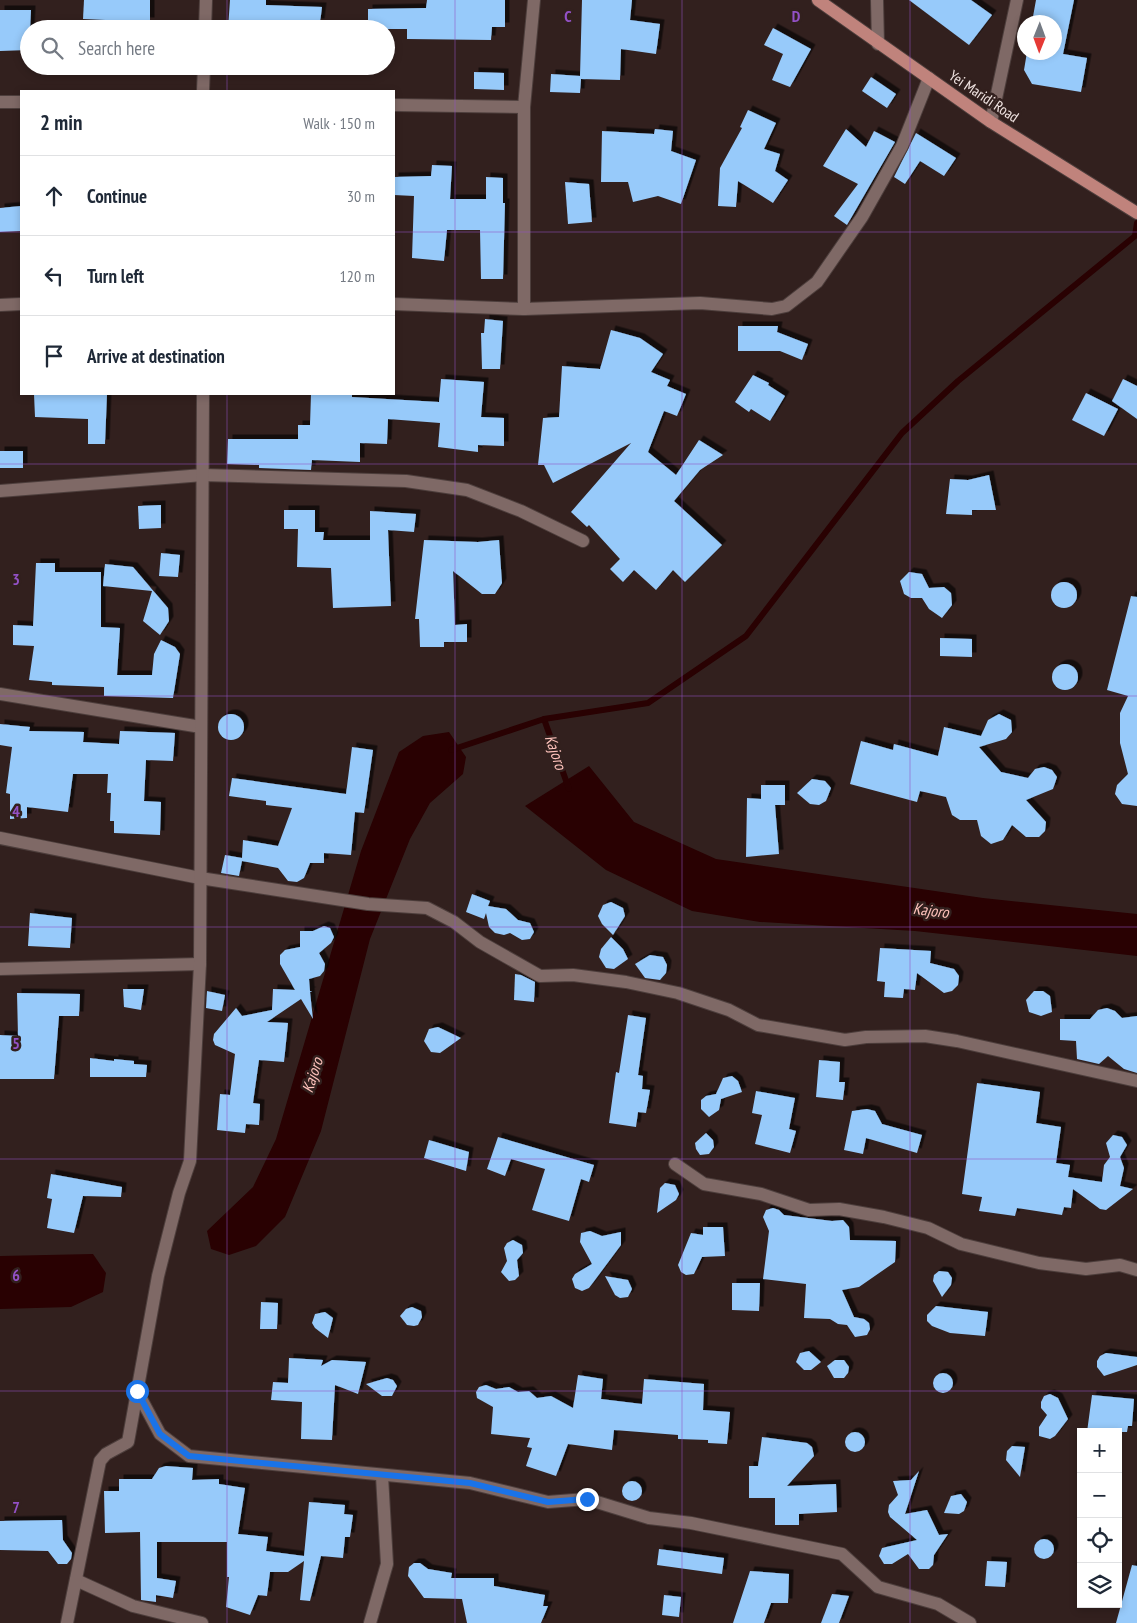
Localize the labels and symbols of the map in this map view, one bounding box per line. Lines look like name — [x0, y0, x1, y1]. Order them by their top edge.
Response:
text: C — [564, 6, 572, 26]
text: D — [792, 6, 801, 26]
north arrow — [1017, 15, 1062, 60]
street label: Yei Maridi Road — [946, 66, 1022, 126]
text: 3 — [12, 569, 20, 589]
water label: Kajoro — [541, 732, 572, 773]
text: 4 — [12, 801, 20, 821]
water label: Kajoro — [912, 898, 951, 922]
text: 5 — [12, 1033, 20, 1053]
water label: Kajoro — [297, 1054, 327, 1095]
text: 6 — [12, 1265, 20, 1285]
route start — [126, 1380, 149, 1403]
route end — [576, 1488, 599, 1511]
text: 7 — [12, 1497, 20, 1517]

